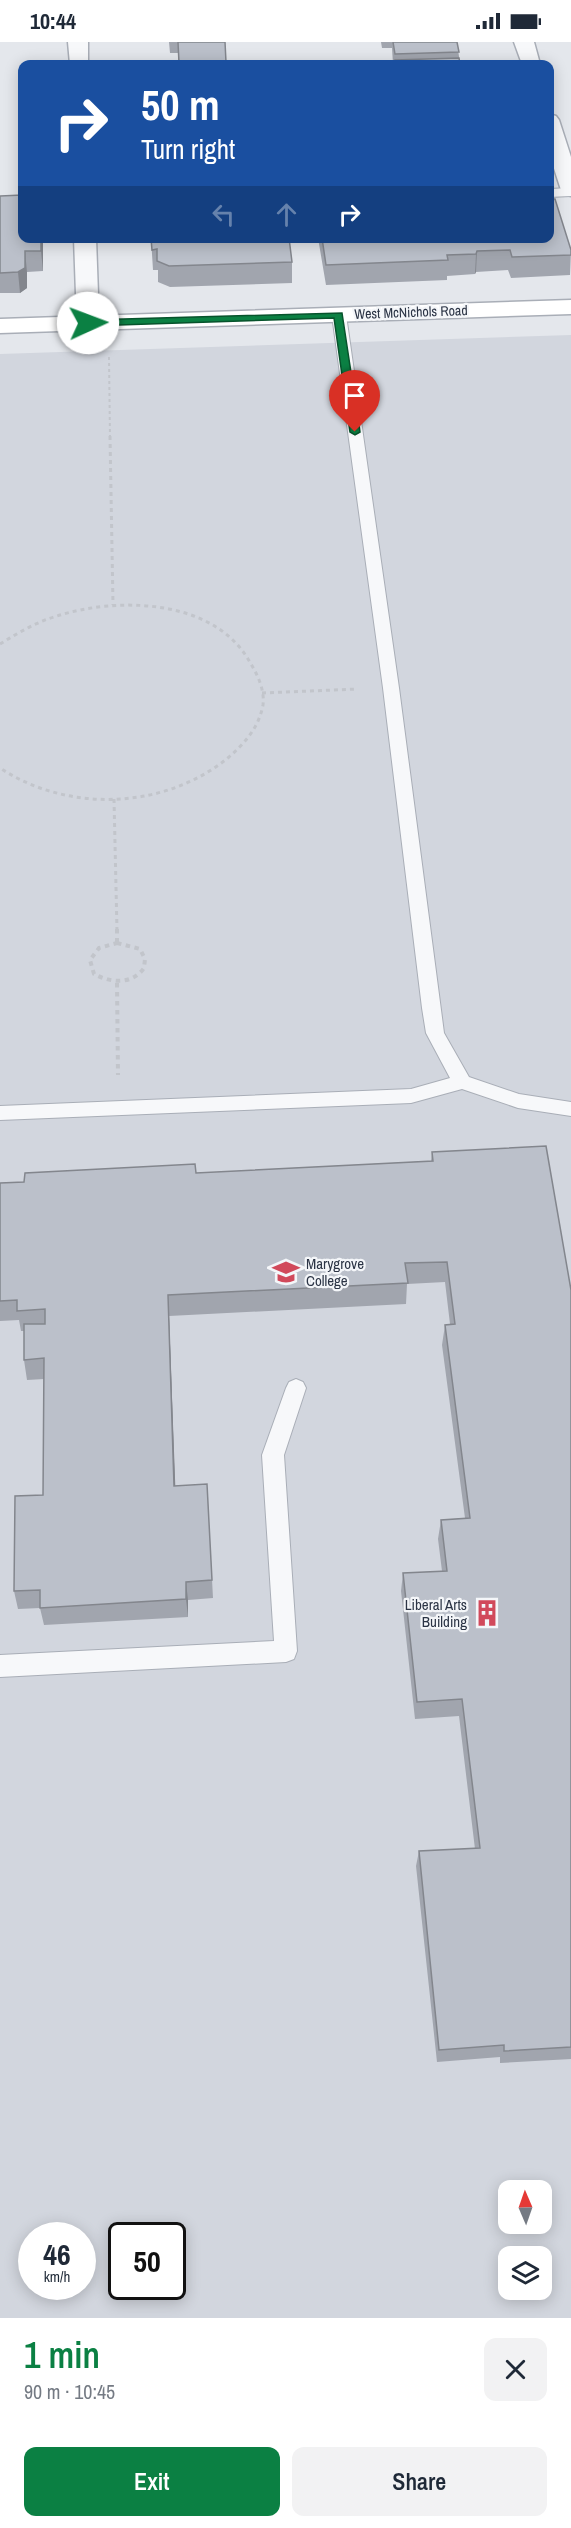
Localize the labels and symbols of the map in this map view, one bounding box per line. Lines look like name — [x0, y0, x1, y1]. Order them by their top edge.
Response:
position arrow — [56, 291, 120, 355]
street label: West McNichols Road — [354, 301, 468, 323]
pin — [329, 370, 380, 432]
place label: Marygrove College — [306, 1253, 364, 1291]
school or university icon: Marygrove College — [271, 1257, 301, 1287]
place label: Liberal Arts Building — [405, 1594, 467, 1632]
building icon: Liberal Arts Building — [472, 1598, 502, 1628]
north arrow — [498, 2180, 552, 2234]
speed limit sign: 50 — [108, 2222, 186, 2300]

